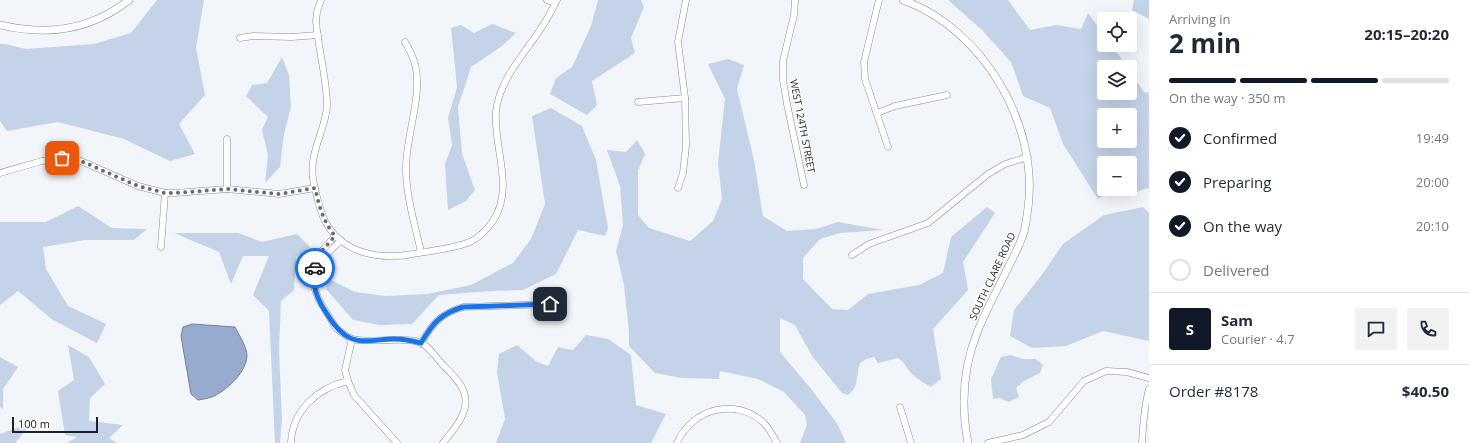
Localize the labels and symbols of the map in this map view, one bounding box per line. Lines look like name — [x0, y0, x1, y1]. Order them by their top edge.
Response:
street label: WEST 124TH STREET — [787, 78, 819, 174]
pin — [45, 141, 79, 175]
street label: SOUTH CLARE ROAD — [965, 230, 1019, 322]
courier — [295, 248, 335, 288]
pin — [533, 287, 567, 321]
scale bar — [12, 415, 98, 434]

